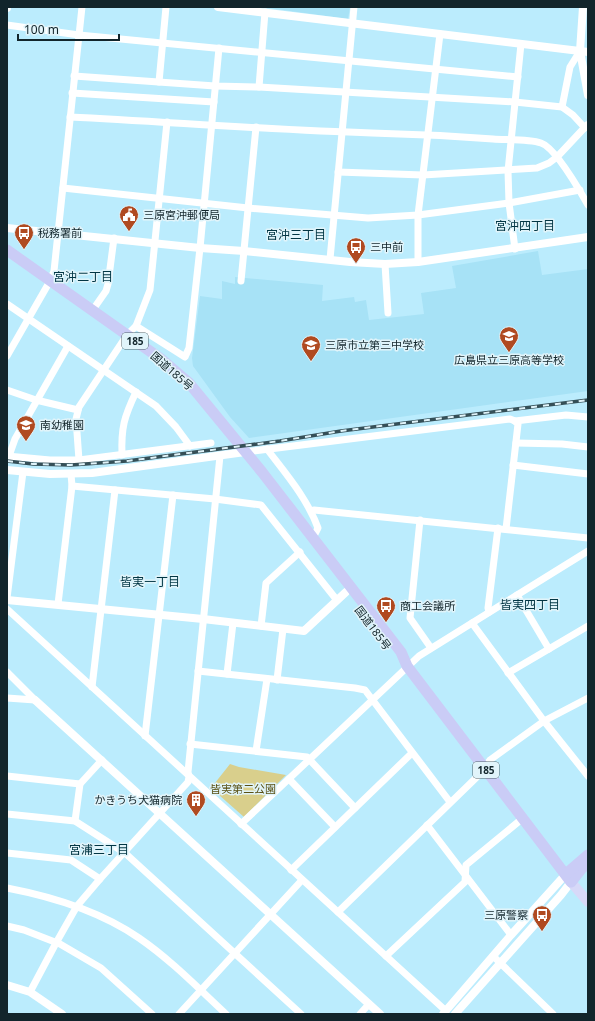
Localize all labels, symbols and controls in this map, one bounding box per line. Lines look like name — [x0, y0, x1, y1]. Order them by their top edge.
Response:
scale bar — [18, 16, 119, 42]
text: 100 m — [24, 21, 59, 38]
public building icon: 三原宮沖郵便局 — [118, 204, 140, 232]
place label: 三原宮沖郵便局 — [143, 207, 220, 222]
district label: 宮沖四丁目 — [495, 217, 555, 234]
bus stop icon: 税務署前 — [13, 222, 35, 250]
place label: 税務署前 — [38, 225, 82, 240]
district label: 宮沖三丁目 — [266, 226, 326, 243]
bus stop icon: 三中前 — [345, 236, 367, 264]
place label: 三中前 — [370, 239, 403, 254]
district label: 宮沖二丁目 — [53, 268, 113, 285]
school or university icon: 広島県立三原高等学校 — [498, 325, 520, 353]
road number: 185 — [122, 333, 148, 349]
school or university icon: 三原市立第三中学校 — [300, 334, 322, 362]
place label: 三原市立第三中学校 — [325, 337, 424, 352]
street label: 国道185号 — [148, 348, 197, 393]
place label: 広島県立三原高等学校 — [454, 352, 564, 367]
school or university icon: 南幼稚園 — [15, 414, 37, 442]
place label: 南幼稚園 — [40, 417, 84, 432]
district label: 皆実一丁目 — [120, 573, 180, 590]
bus stop icon: 商工会議所 — [375, 595, 397, 623]
district label: 皆実四丁目 — [500, 596, 560, 613]
place label: 商工会議所 — [400, 598, 456, 613]
street label: 国道185号 — [352, 602, 395, 653]
road number: 185 — [473, 762, 499, 778]
park label: 皆実第二公園 — [210, 781, 276, 796]
building icon: かきうち犬猫病院 — [185, 789, 207, 817]
place label: かきうち犬猫病院 — [94, 792, 182, 807]
district label: 宮浦三丁目 — [69, 841, 129, 858]
bus stop icon: 三原警察 — [531, 904, 553, 932]
place label: 三原警察 — [484, 907, 528, 922]

